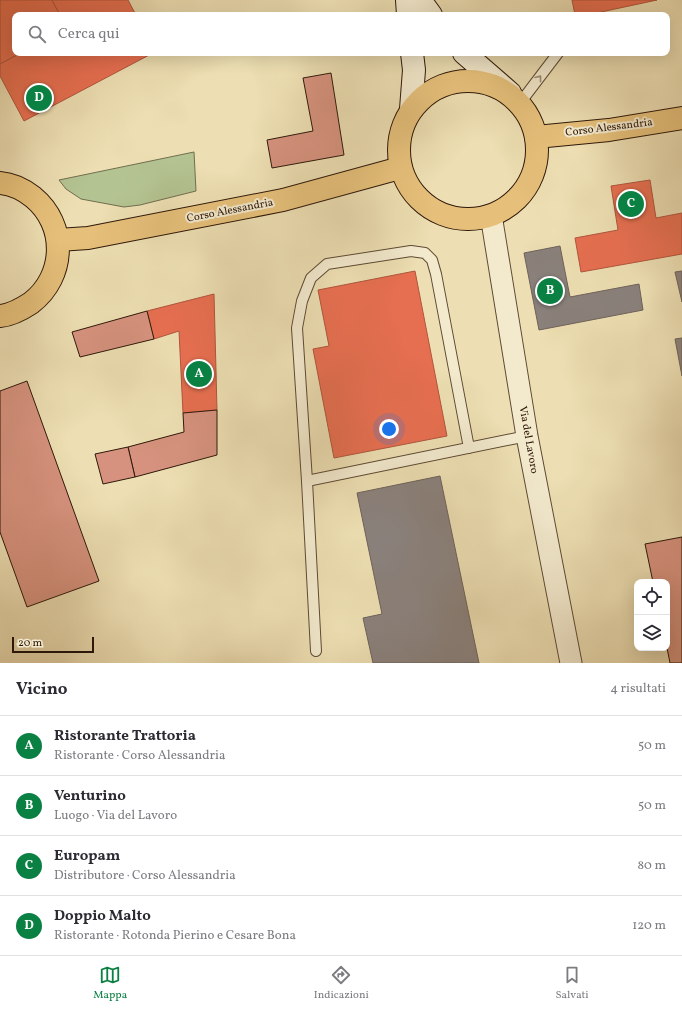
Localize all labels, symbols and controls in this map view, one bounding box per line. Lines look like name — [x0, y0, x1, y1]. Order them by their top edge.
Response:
search box — [12, 12, 670, 56]
icon: search — [26, 23, 48, 45]
text: Cerca qui — [58, 24, 120, 45]
one-way arrow — [534, 75, 541, 82]
pin: D — [26, 83, 52, 113]
street label: Corso Alessandria — [565, 115, 654, 141]
pin: C — [618, 189, 644, 219]
street label: Corso Alessandria — [186, 195, 275, 227]
pin: B — [537, 276, 563, 306]
pin: A — [186, 359, 212, 389]
street label: Via del Lavoro — [515, 405, 541, 475]
your location — [379, 419, 399, 439]
map controls — [634, 579, 670, 651]
button: locate — [634, 579, 670, 615]
button: layers — [634, 615, 670, 651]
scale bar — [12, 635, 94, 654]
text: 20 m — [18, 636, 42, 651]
text: Vicino — [16, 678, 67, 701]
text: 4 risultati — [610, 680, 666, 698]
text: Ristorante Trattoria — [54, 726, 196, 747]
text: A — [24, 737, 34, 755]
text: 50 m — [638, 737, 666, 755]
text: Ristorante · Corso Alessandria — [54, 747, 225, 765]
text: Venturino — [54, 786, 126, 807]
text: B — [25, 797, 33, 815]
text: 50 m — [638, 797, 666, 815]
text: Luogo · Via del Lavoro — [54, 807, 177, 825]
text: Europam — [54, 846, 120, 867]
text: C — [25, 857, 33, 875]
text: 80 m — [637, 857, 666, 875]
text: Distributore · Corso Alessandria — [54, 867, 236, 885]
text: Doppio Malto — [54, 906, 151, 927]
text: D — [24, 917, 34, 935]
text: 120 m — [632, 917, 666, 935]
text: Ristorante · Rotonda Pierino e Cesare Bona — [54, 927, 296, 945]
tab: Mappa — [93, 964, 127, 1003]
tab: Indicazioni — [314, 964, 369, 1003]
tab: Salvati — [556, 964, 589, 1003]

